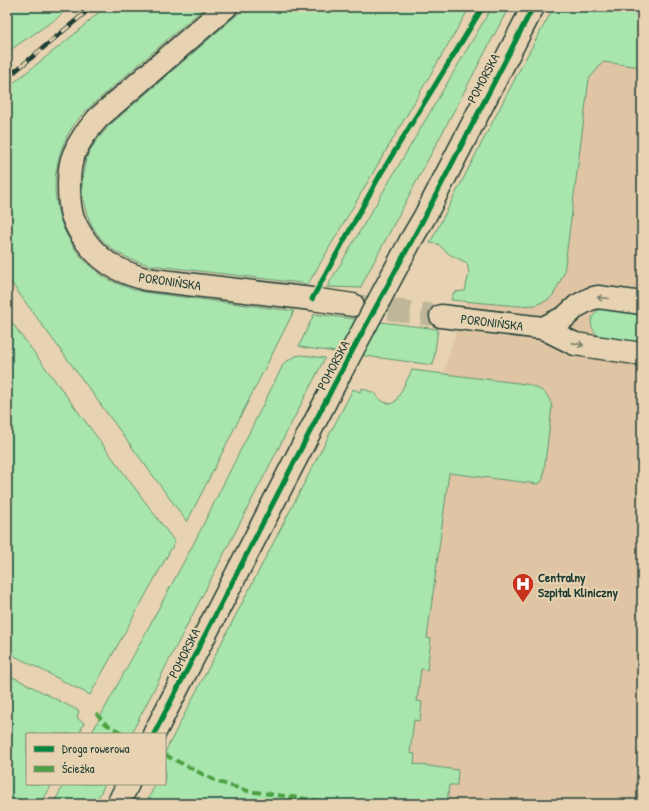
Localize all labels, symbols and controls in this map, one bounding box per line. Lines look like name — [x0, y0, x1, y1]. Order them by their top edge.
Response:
street label: POMORSKA — [463, 50, 504, 106]
street label: PORONIŃSKA — [138, 268, 203, 294]
one-way arrow — [597, 294, 610, 302]
street label: PORONIŃSKA — [460, 309, 525, 335]
street label: POMORSKA — [313, 337, 354, 393]
one-way arrow — [571, 340, 584, 348]
place label: Centralny Szpital Kliniczny — [538, 568, 618, 602]
hospital icon: Centralny Szpital Kliniczny — [510, 571, 536, 604]
street label: POMORSKA — [164, 625, 204, 681]
legend — [26, 733, 166, 785]
text: Droga rowerowa — [62, 740, 130, 757]
text: Ścieżka — [62, 760, 95, 777]

